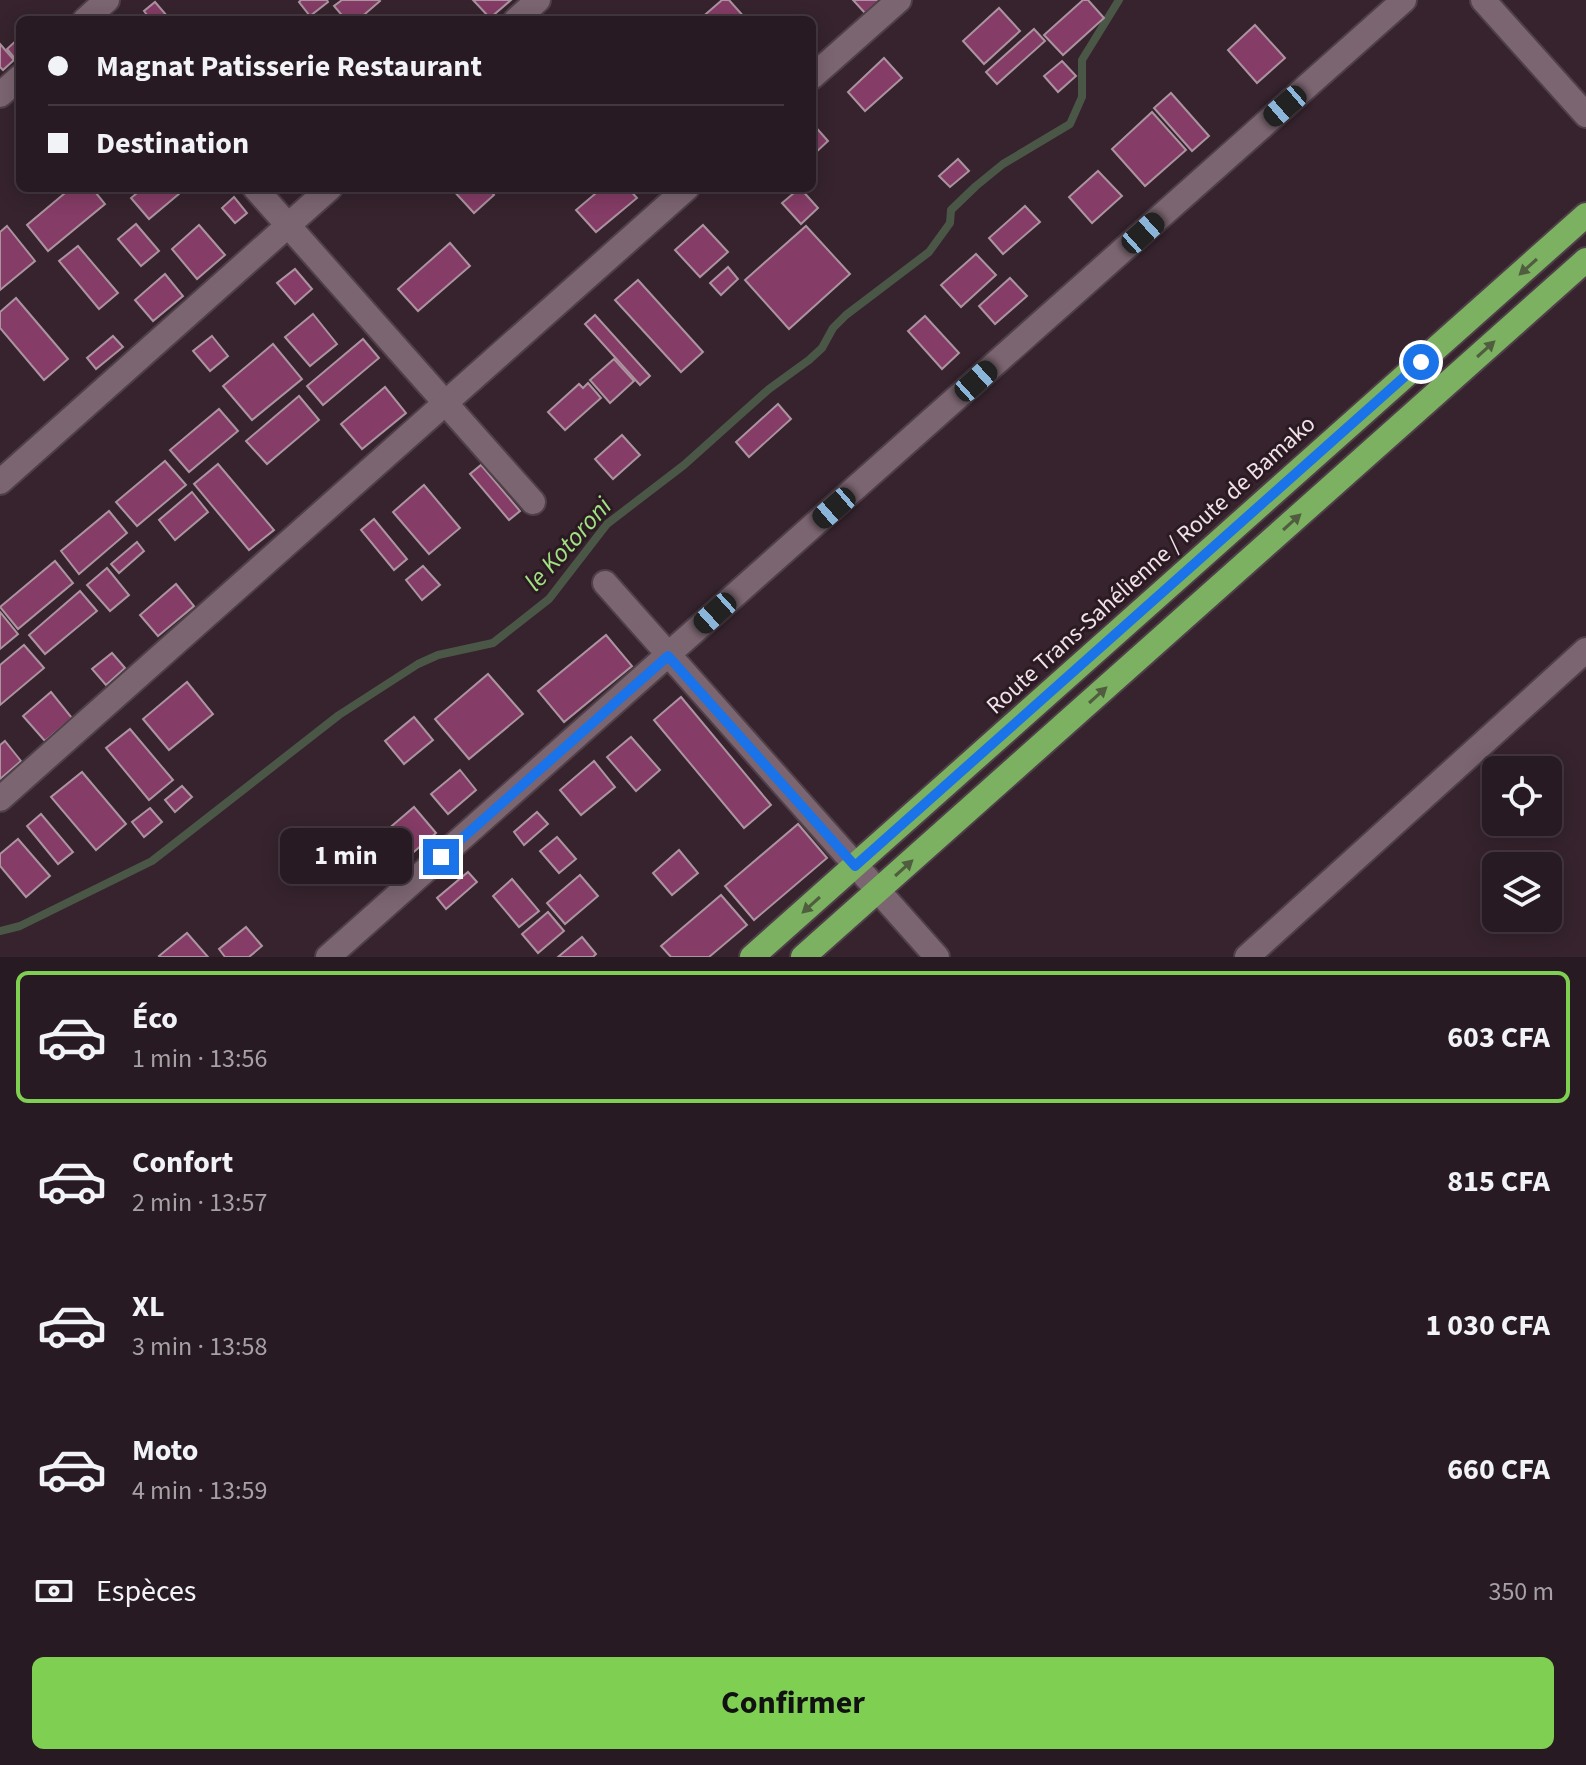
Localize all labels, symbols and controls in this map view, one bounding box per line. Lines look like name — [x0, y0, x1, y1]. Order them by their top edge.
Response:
text: Magnat Patisserie Restaurant — [96, 45, 482, 88]
car — [1259, 81, 1311, 131]
text: Destination — [96, 122, 249, 165]
car — [1117, 208, 1169, 258]
one-way arrow — [1518, 258, 1538, 275]
one-way arrow — [1476, 341, 1495, 359]
route start — [1403, 344, 1439, 380]
car — [950, 356, 1002, 406]
street label: Route Trans-Sahélienne / Route de Bamako — [979, 407, 1323, 723]
car — [808, 483, 860, 533]
water label: le Kotoroni — [516, 488, 621, 599]
one-way arrow — [1282, 514, 1301, 532]
car — [689, 588, 741, 638]
one-way arrow — [1088, 687, 1107, 705]
map controls — [1482, 756, 1562, 932]
button: locate — [1482, 756, 1562, 836]
callout: 1 min — [281, 829, 413, 885]
text: 1 min — [314, 837, 378, 874]
route end — [423, 839, 459, 875]
button: layers — [1482, 852, 1562, 932]
one-way arrow — [894, 860, 913, 878]
one-way arrow — [801, 896, 820, 914]
text: Éco — [132, 997, 178, 1040]
icon: car — [36, 1001, 108, 1073]
text: 603 CFA — [1447, 1016, 1550, 1059]
text: 1 min · 13:56 — [132, 1040, 267, 1077]
text: Confort — [132, 1141, 233, 1184]
icon: car — [36, 1145, 108, 1217]
text: 815 CFA — [1447, 1160, 1550, 1203]
text: 2 min · 13:57 — [132, 1184, 267, 1221]
text: XL — [132, 1285, 165, 1328]
icon: car — [36, 1289, 108, 1361]
text: 1 030 CFA — [1425, 1304, 1550, 1347]
text: 3 min · 13:58 — [132, 1328, 267, 1365]
text: Moto — [132, 1429, 198, 1472]
icon: car — [36, 1433, 108, 1505]
text: 660 CFA — [1447, 1448, 1550, 1491]
text: 4 min · 13:59 — [132, 1472, 267, 1509]
icon: cash — [32, 1569, 76, 1613]
text: Espèces — [96, 1570, 196, 1613]
text: 350 m — [1488, 1573, 1554, 1610]
button: Confirmer — [32, 1657, 1554, 1749]

